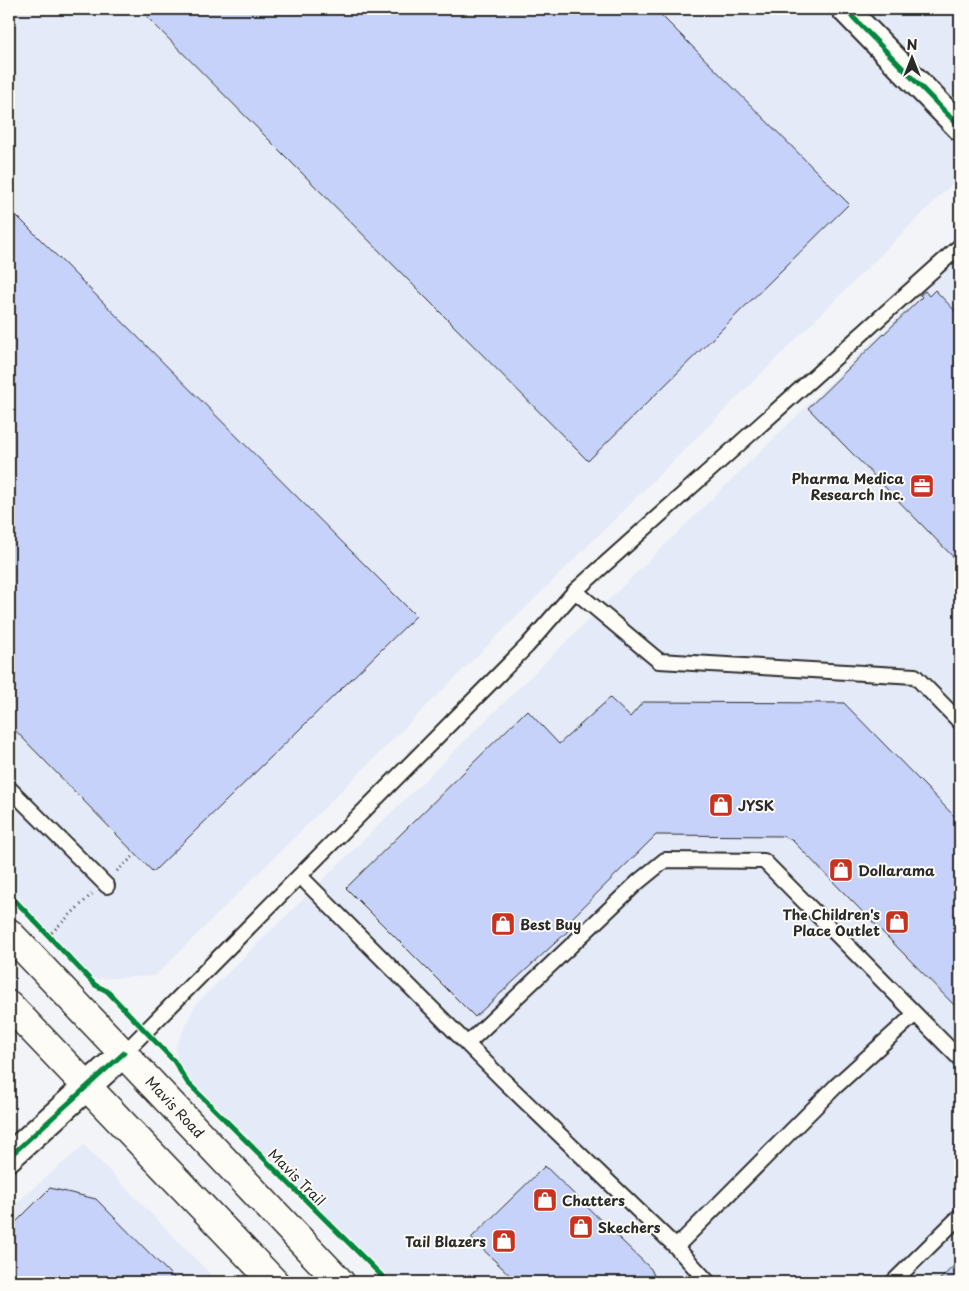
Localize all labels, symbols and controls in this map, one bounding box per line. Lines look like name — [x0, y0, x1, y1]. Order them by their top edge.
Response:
north arrow — [886, 32, 936, 82]
text: N — [906, 34, 918, 55]
place label: Pharma Medica Research Inc. — [792, 468, 904, 505]
office icon: Pharma Medica Research Inc. — [909, 473, 935, 499]
shop icon: JYSK — [708, 792, 734, 818]
place label: JYSK — [738, 795, 774, 816]
shop icon: Dollarama — [828, 857, 854, 883]
place label: Dollarama — [858, 860, 935, 881]
place label: The Children's Place Outlet — [782, 904, 880, 941]
shop icon: The Children's Place Outlet — [884, 909, 910, 935]
shop icon: Best Buy — [490, 911, 516, 937]
place label: Best Buy — [520, 914, 581, 935]
street label: Mavis Road — [141, 1071, 209, 1143]
street label: Mavis Trail — [264, 1144, 330, 1210]
shop icon: Chatters — [532, 1187, 558, 1213]
place label: Chatters — [562, 1190, 625, 1211]
shop icon: Skechers — [568, 1214, 594, 1240]
place label: Skechers — [598, 1217, 661, 1238]
shop icon: Tail Blazers — [491, 1228, 517, 1254]
place label: Tail Blazers — [405, 1231, 486, 1252]

